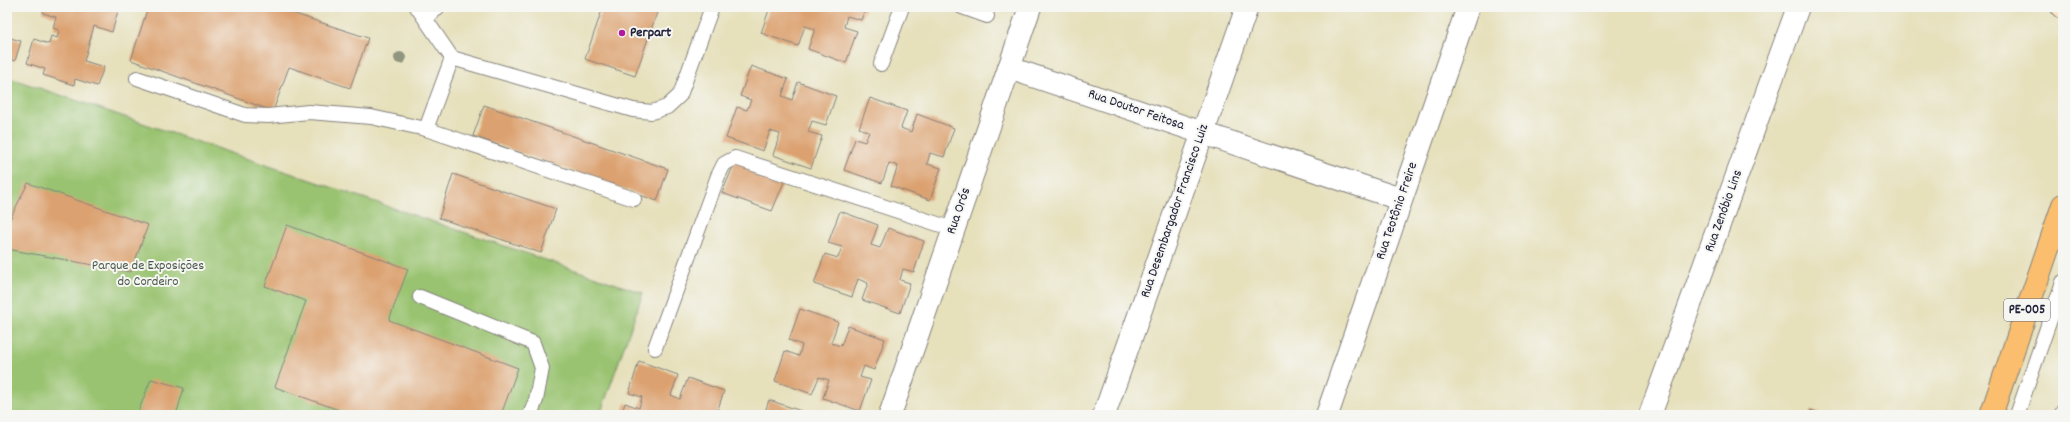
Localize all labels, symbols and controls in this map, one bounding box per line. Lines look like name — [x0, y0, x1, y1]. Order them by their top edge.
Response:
place label: Perpart — [630, 23, 672, 43]
marker: Perpart — [617, 28, 627, 38]
street label: Rua Doutor Feitosa — [1085, 84, 1187, 136]
street label: Rua Desembargador Francisco Luiz — [1136, 121, 1214, 301]
street label: Rua Teotônio Freire — [1371, 160, 1423, 262]
street label: Rua Zenóbio Lins — [1700, 167, 1748, 255]
street label: Rua Orós — [942, 185, 976, 237]
park label: Parque de Exposições do Cordeiro — [92, 256, 204, 292]
road number: PE-005 — [2004, 299, 2050, 321]

